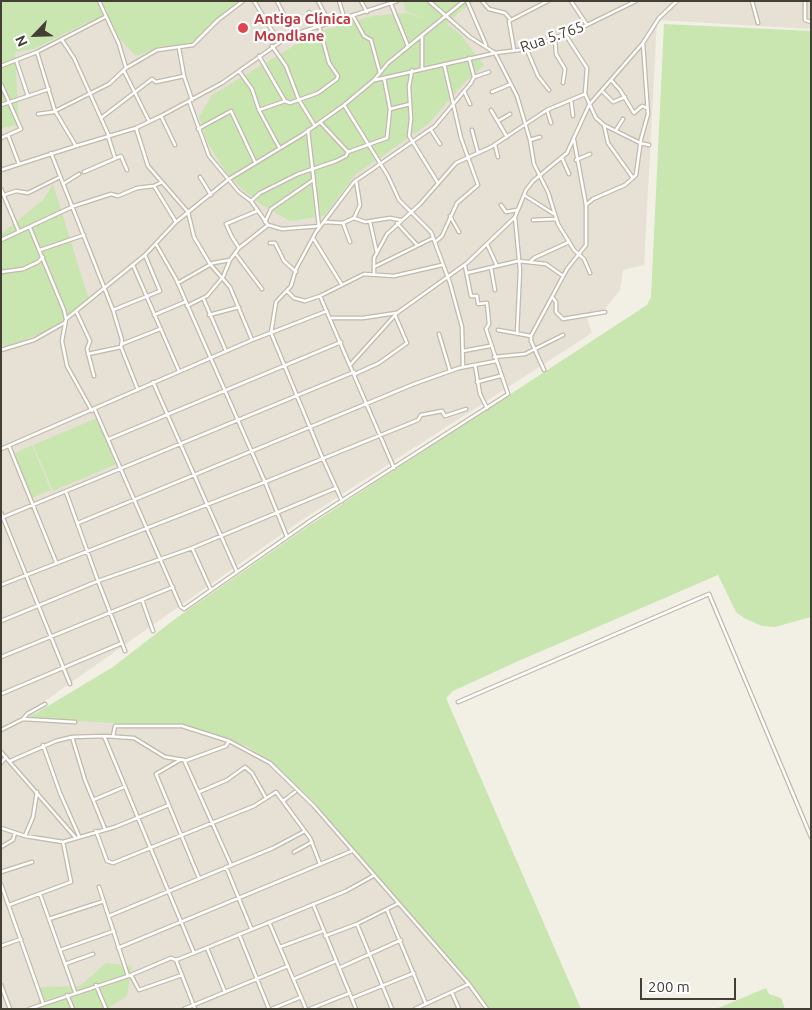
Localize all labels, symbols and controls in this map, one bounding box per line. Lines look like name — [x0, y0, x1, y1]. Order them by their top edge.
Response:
north arrow — [10, 10, 60, 60]
place label: Antiga Clínica Mondlane — [254, 10, 351, 45]
street label: Rua 5.765 — [518, 18, 586, 56]
marker: Antiga Clínica Mondlane — [236, 21, 250, 35]
text: N — [12, 33, 31, 49]
scale bar — [642, 968, 738, 1000]
text: 200 m — [648, 978, 690, 995]

